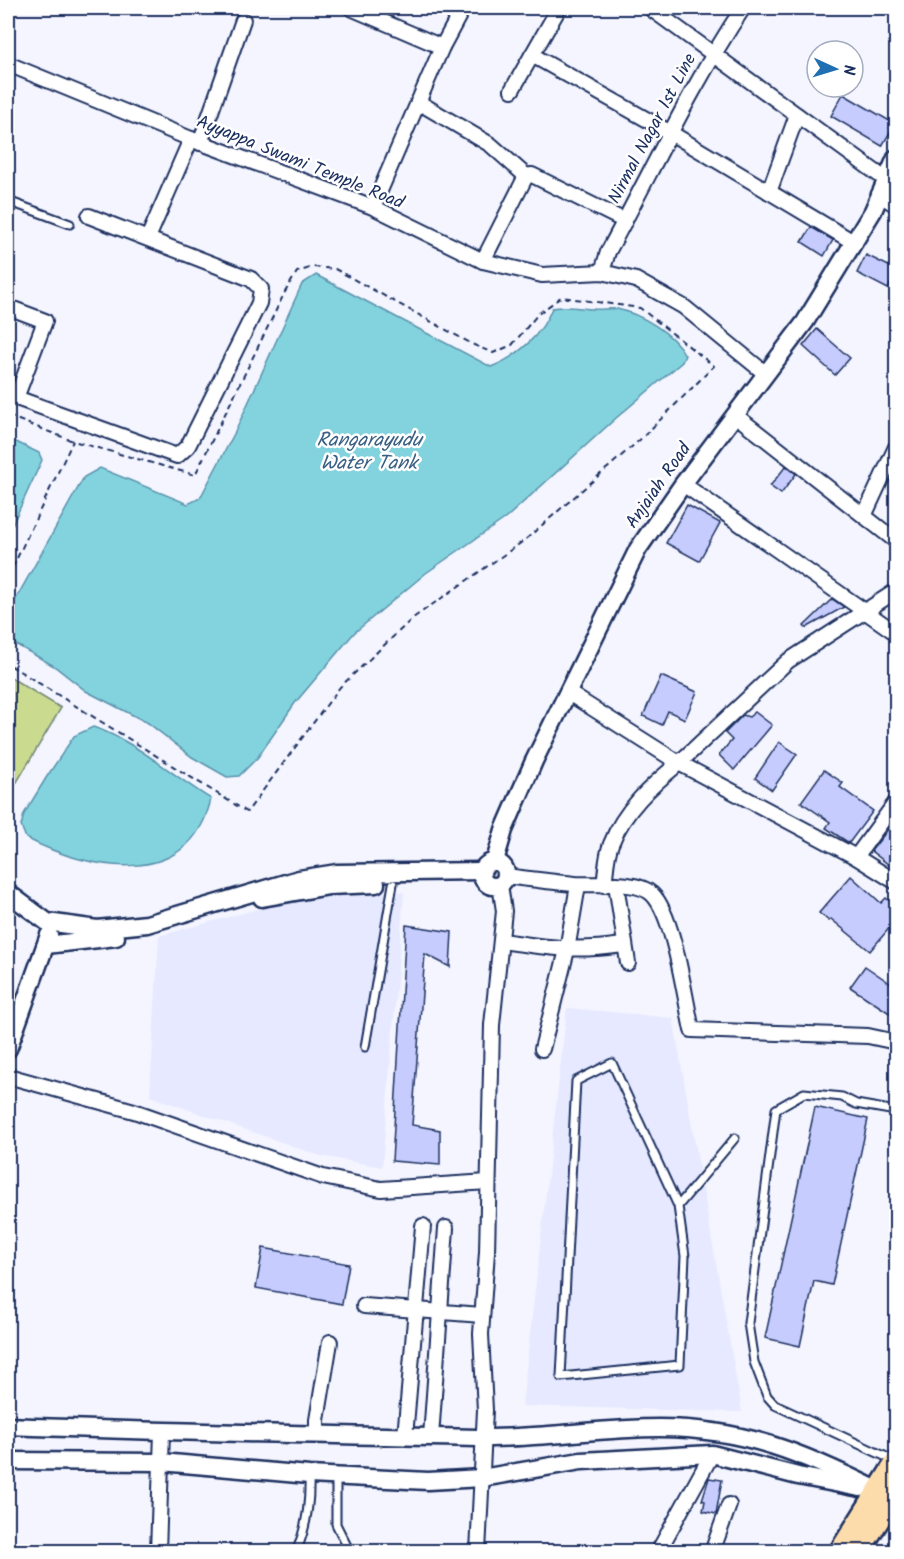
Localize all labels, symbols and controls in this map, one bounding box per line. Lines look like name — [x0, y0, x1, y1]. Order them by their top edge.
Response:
north arrow — [805, 39, 865, 99]
street label: Nirmal Nagar 1st Line — [601, 48, 705, 210]
text: N — [836, 64, 861, 76]
street label: Ayyappa Swami Temple Road — [192, 108, 409, 218]
water label: Rangarayudu Water Tank — [316, 425, 424, 480]
street label: Anjaiah Road — [619, 436, 700, 535]

